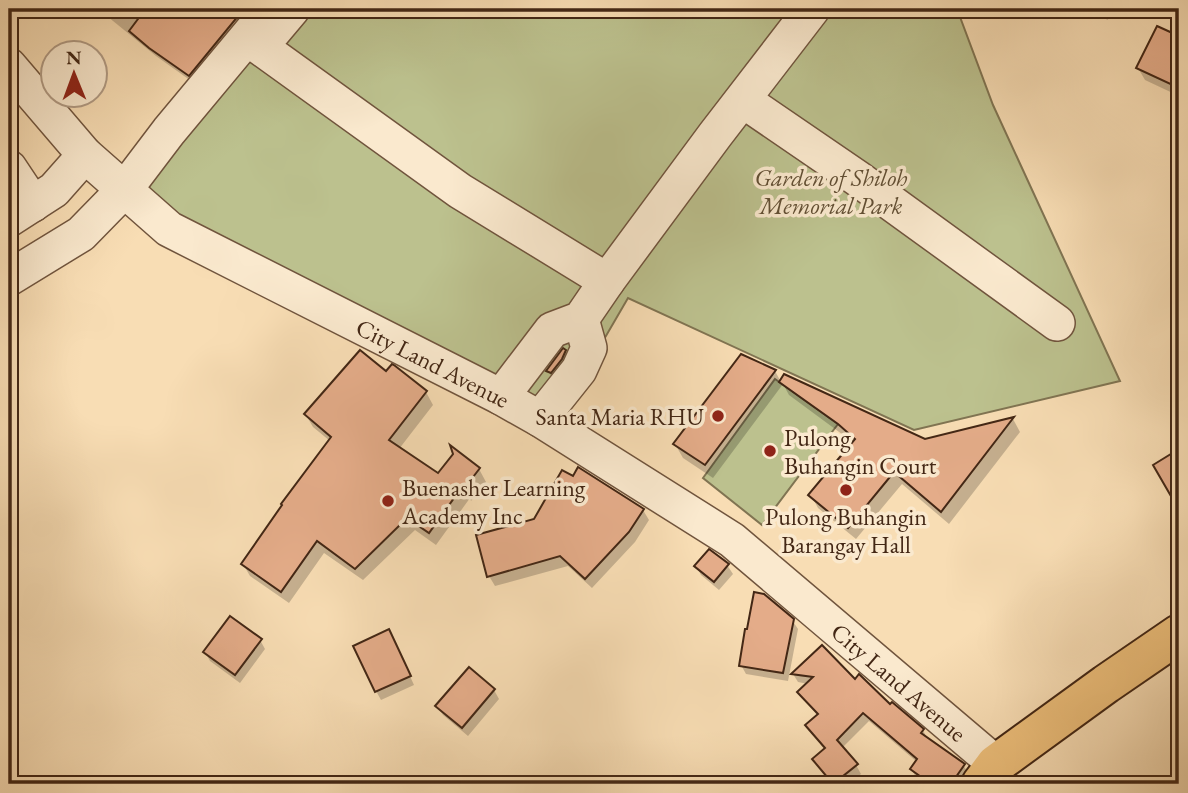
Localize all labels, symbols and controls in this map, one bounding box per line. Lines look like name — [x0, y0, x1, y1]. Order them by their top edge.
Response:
north arrow — [38, 38, 108, 108]
text: N — [66, 45, 82, 70]
park label: Garden of Shiloh Memorial Park — [754, 162, 908, 221]
street label: City Land Avenue — [351, 311, 516, 414]
place label: Santa Maria RHU — [535, 401, 704, 432]
marker: Santa Maria RHU — [710, 408, 726, 424]
place label: Pulong Buhangin Court — [784, 422, 937, 481]
marker: Pulong Buhangin Court — [762, 443, 778, 459]
place label: Buenasher Learning Academy Inc — [401, 472, 586, 531]
marker: Pulong Buhangin Barangay Hall — [838, 482, 854, 498]
marker: Buenasher Learning Academy Inc — [380, 493, 396, 509]
place label: Pulong Buhangin Barangay Hall — [765, 501, 927, 560]
street label: City Land Avenue — [825, 616, 973, 748]

